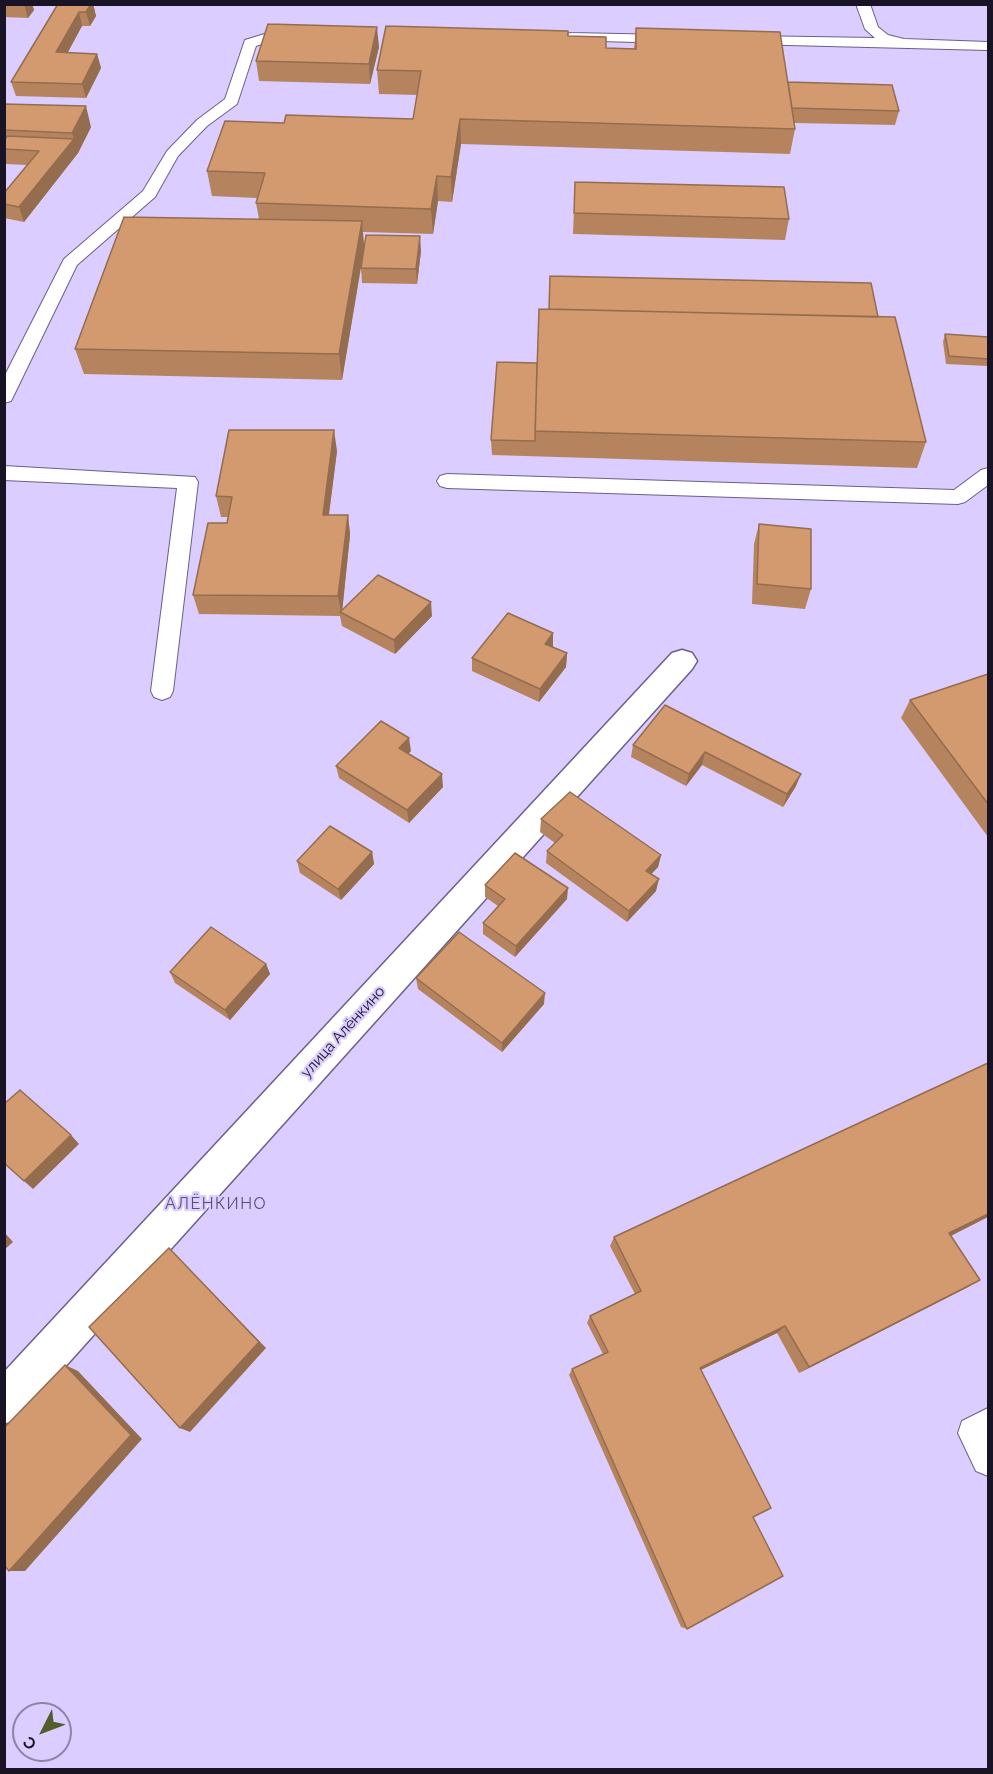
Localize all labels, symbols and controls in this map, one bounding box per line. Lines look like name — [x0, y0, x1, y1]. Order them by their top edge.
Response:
street label: улица Алёнкино — [297, 983, 389, 1081]
district label: АЛЁНКИНО — [165, 1194, 267, 1214]
north arrow — [12, 1702, 72, 1762]
text: С — [19, 1733, 40, 1753]

